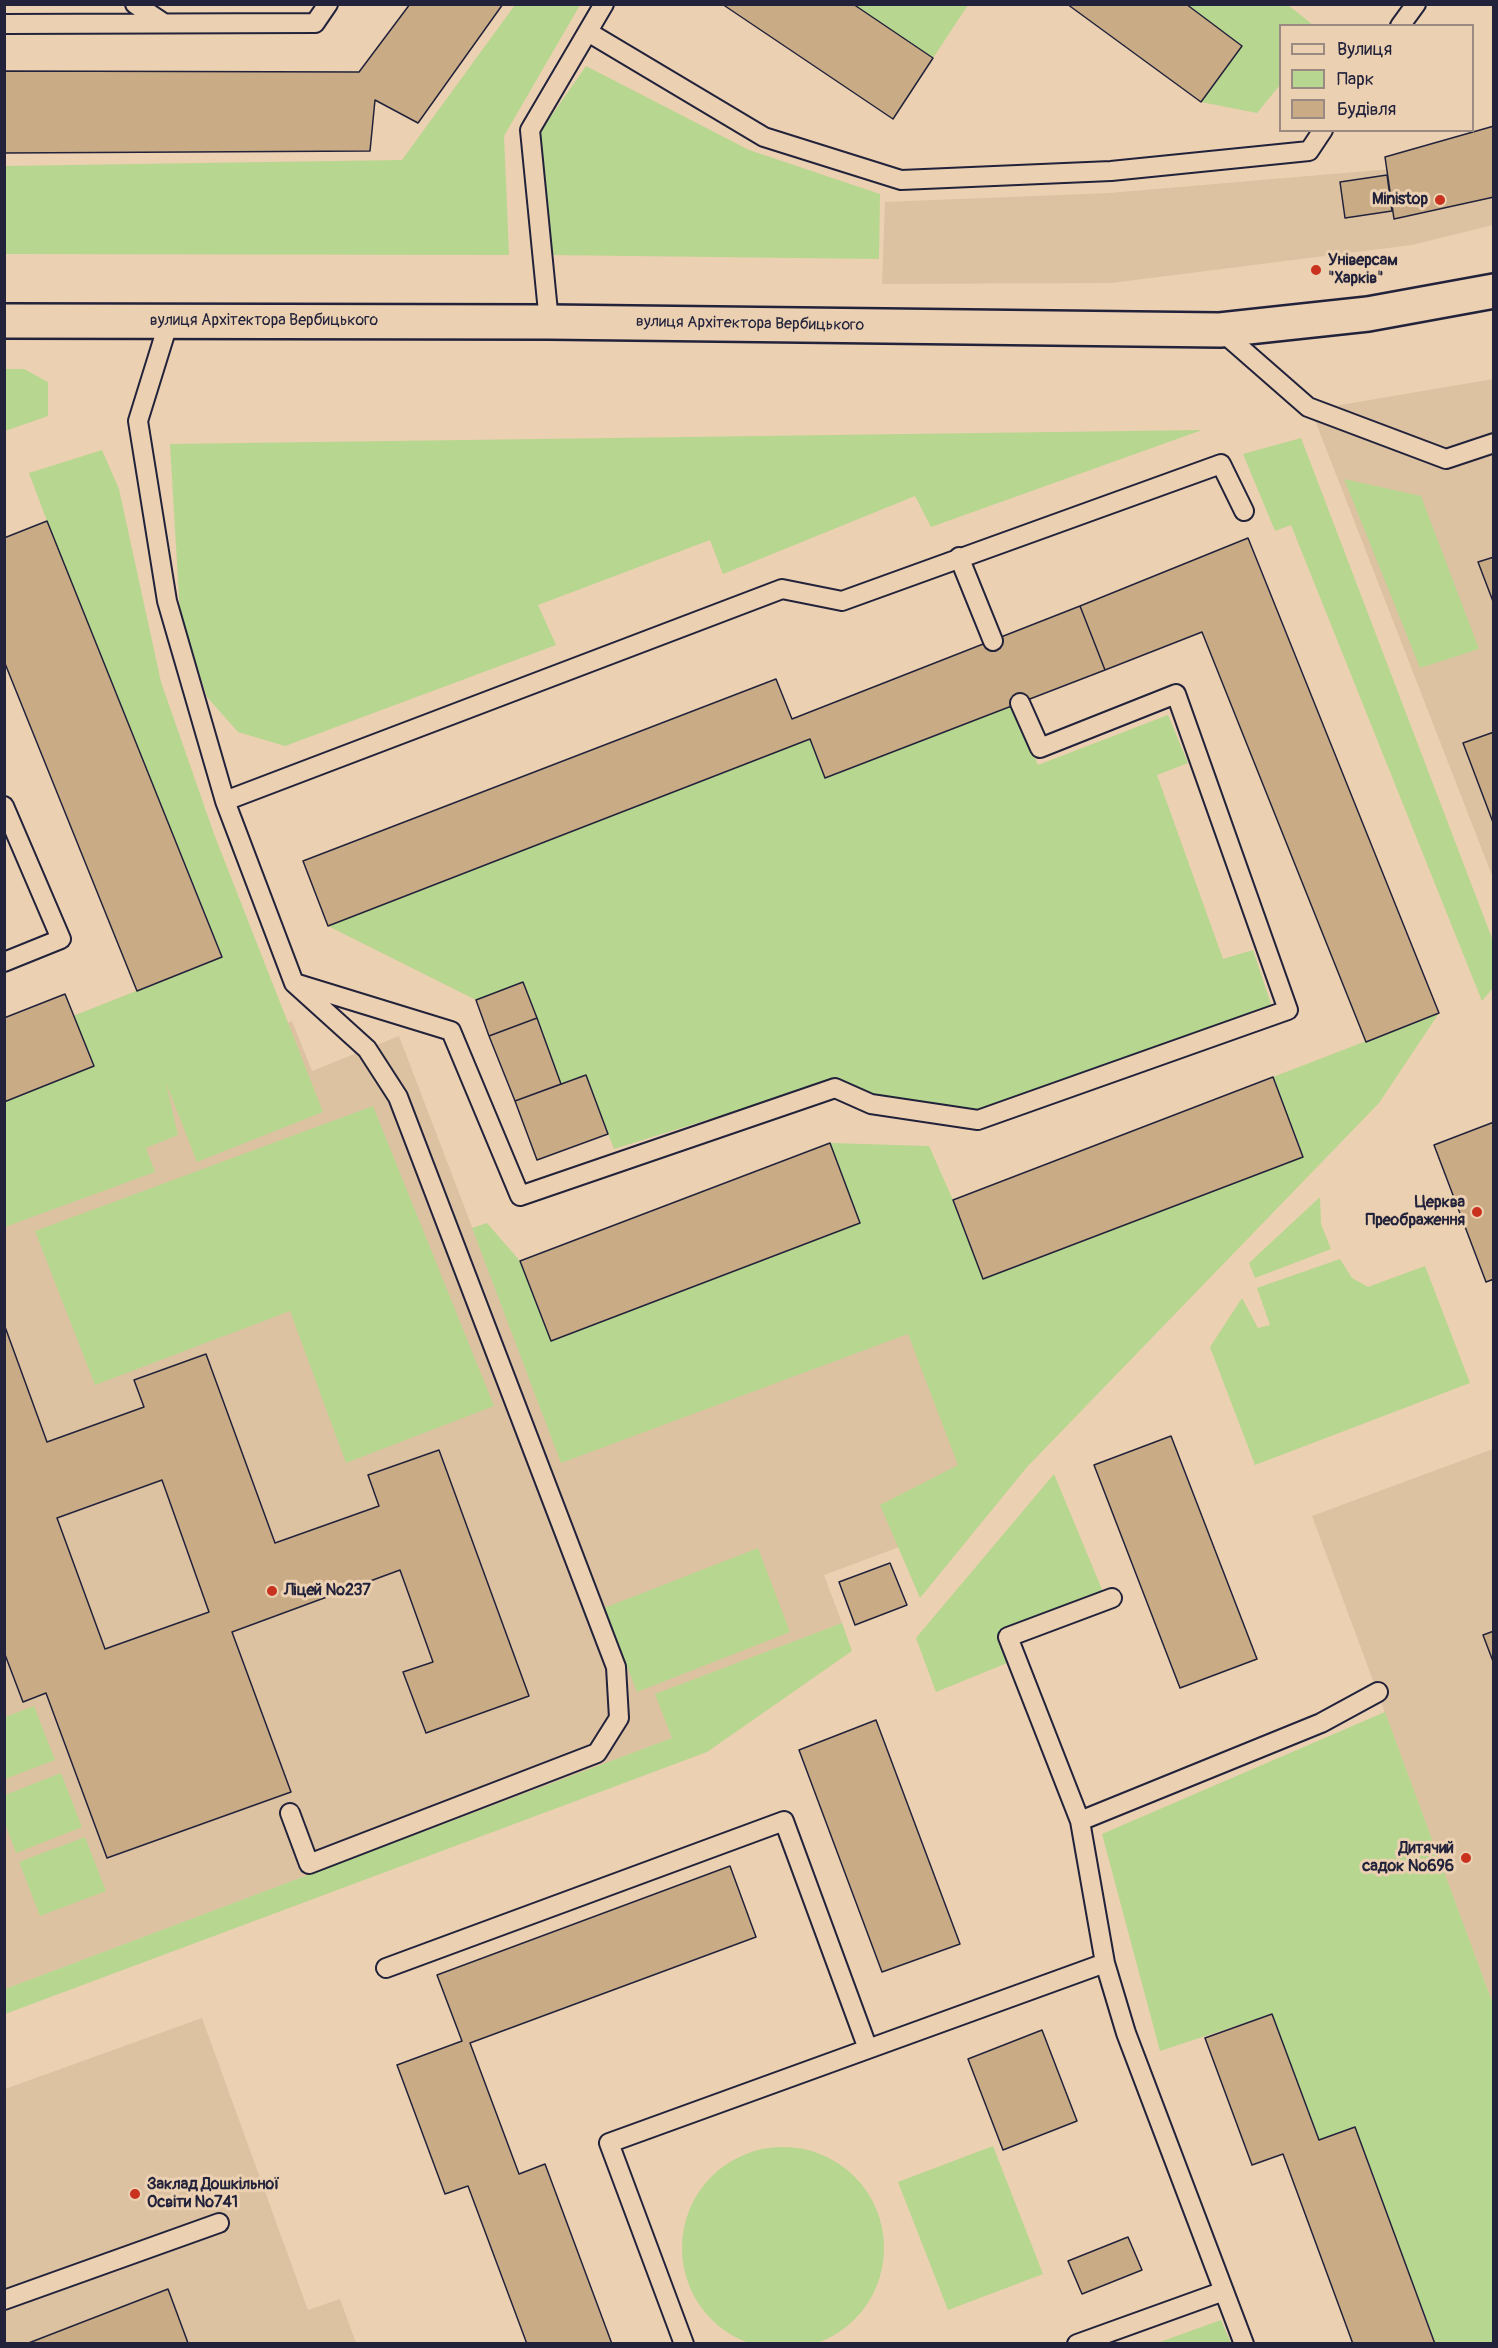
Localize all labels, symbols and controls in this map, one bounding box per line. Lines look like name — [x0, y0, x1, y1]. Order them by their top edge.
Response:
legend — [1279, 24, 1474, 132]
text: Вулиця — [1337, 38, 1392, 61]
text: Парк — [1337, 68, 1374, 91]
text: Будівля — [1337, 98, 1396, 121]
place label: Ministop — [1372, 190, 1428, 210]
marker: Ministop — [1433, 193, 1447, 207]
place label: Універсам "Харків" — [1328, 251, 1398, 289]
marker: Універсам "Харків" — [1309, 263, 1323, 277]
street label: вулиця Архітектора Вербицького — [150, 311, 378, 331]
street label: вулиця Архітектора Вербицького — [636, 312, 864, 336]
place label: Церква Преображення — [1366, 1193, 1465, 1231]
marker: Церква Преображення — [1470, 1205, 1484, 1219]
place label: Ліцей №237 — [284, 1581, 371, 1601]
marker: Ліцей №237 — [265, 1584, 279, 1598]
place label: Дитячий садок №696 — [1362, 1839, 1454, 1877]
marker: Дитячий садок №696 — [1459, 1851, 1473, 1865]
place label: Заклад Дошкільної Освіти №741 — [147, 2175, 280, 2213]
marker: Заклад Дошкільної Освіти №741 — [128, 2187, 142, 2201]

